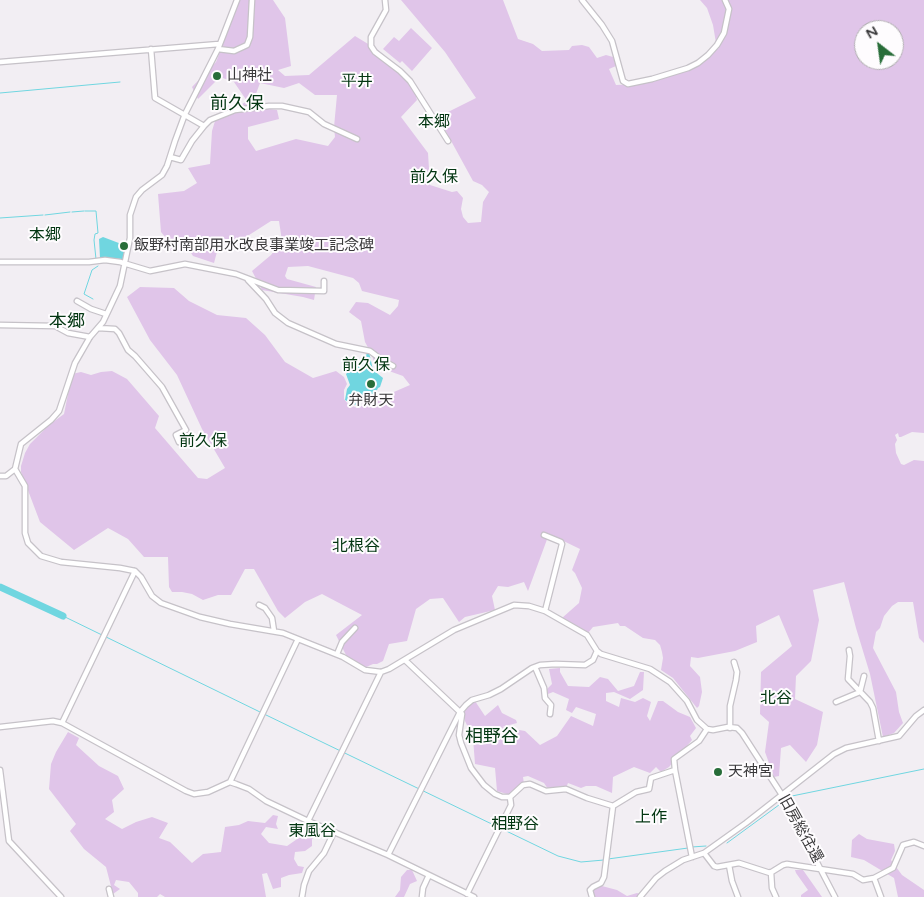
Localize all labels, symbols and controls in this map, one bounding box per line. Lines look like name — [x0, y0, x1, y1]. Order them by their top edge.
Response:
north arrow — [854, 20, 904, 70]
text: N — [863, 22, 881, 43]
place label: 山神社 — [227, 67, 272, 85]
marker: 山神社 — [211, 70, 223, 82]
district label: 平井 — [341, 72, 373, 92]
district label: 前久保 — [210, 93, 264, 115]
district label: 本郷 — [418, 113, 450, 133]
district label: 前久保 — [410, 168, 458, 188]
district label: 本郷 — [29, 226, 61, 246]
place label: 飯野村南部用水改良事業竣工記念碑 — [134, 237, 374, 255]
marker: 飯野村南部用水改良事業竣工記念碑 — [118, 240, 130, 252]
district label: 本郷 — [49, 311, 85, 333]
district label: 前久保 — [342, 356, 390, 376]
marker: 弁財天 — [365, 378, 377, 390]
place label: 弁財天 — [349, 392, 393, 410]
district label: 前久保 — [179, 432, 227, 452]
district label: 北根谷 — [332, 537, 380, 557]
district label: 北谷 — [760, 689, 792, 709]
district label: 相野谷 — [465, 726, 519, 748]
place label: 天神宮 — [728, 763, 773, 781]
marker: 天神宮 — [712, 766, 724, 778]
street label: 旧房総往還 — [774, 792, 826, 866]
district label: 上作 — [635, 808, 667, 828]
district label: 相野谷 — [491, 815, 539, 835]
district label: 東風谷 — [288, 822, 336, 842]

